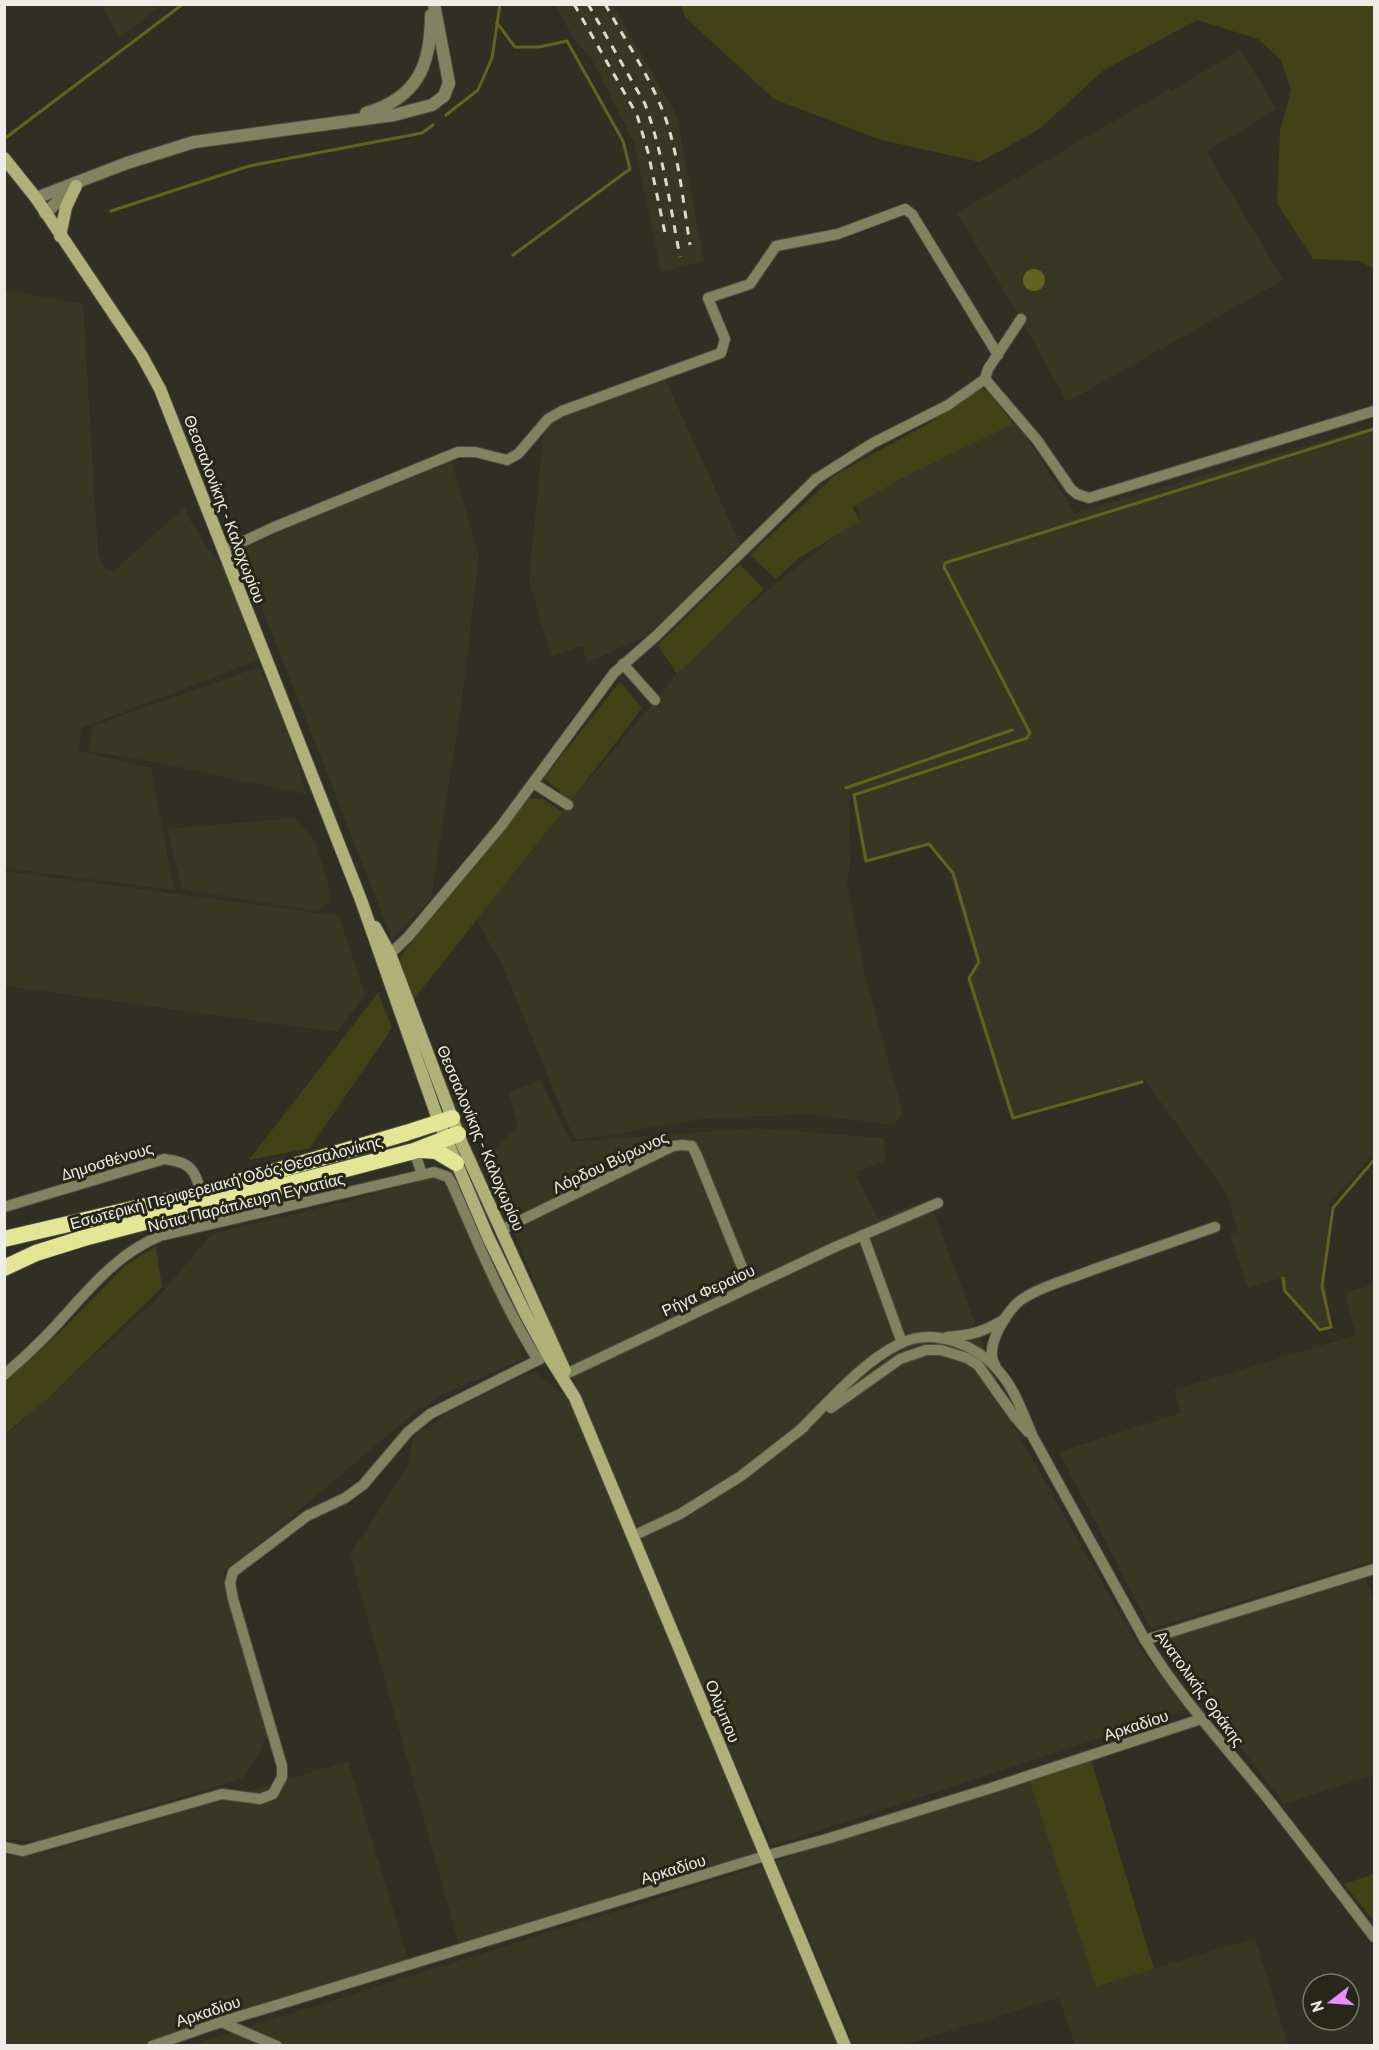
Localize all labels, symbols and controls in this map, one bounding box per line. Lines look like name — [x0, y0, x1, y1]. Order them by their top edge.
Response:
street label: Θεσσαλονίκης - Καλοχωρίου — [180, 412, 270, 606]
street label: Θεσσαλονίκης - Καλοχωρίου — [433, 1042, 529, 1234]
street label: Λόρδου Βύρωνος — [549, 1126, 671, 1198]
street label: Εσωτερική Περιφερειακή Οδός Θεσσαλονίκης — [68, 1130, 385, 1233]
street label: Δημοσθένους — [59, 1137, 156, 1184]
street label: Νότια Παράπλευρη Εγνατίας — [145, 1168, 347, 1236]
street label: Ρήγα Φεραίου — [658, 1260, 758, 1320]
street label: Ανατολικής Θράκης — [1151, 1626, 1249, 1750]
street label: Ολύμπου — [701, 1677, 745, 1745]
street label: Αρκαδίου — [1101, 1705, 1171, 1745]
street label: Αρκαδίου — [638, 1850, 708, 1888]
north arrow — [1301, 1972, 1361, 2032]
street label: Αρκαδίου — [173, 1991, 243, 2031]
text: N — [1306, 1998, 1328, 2014]

